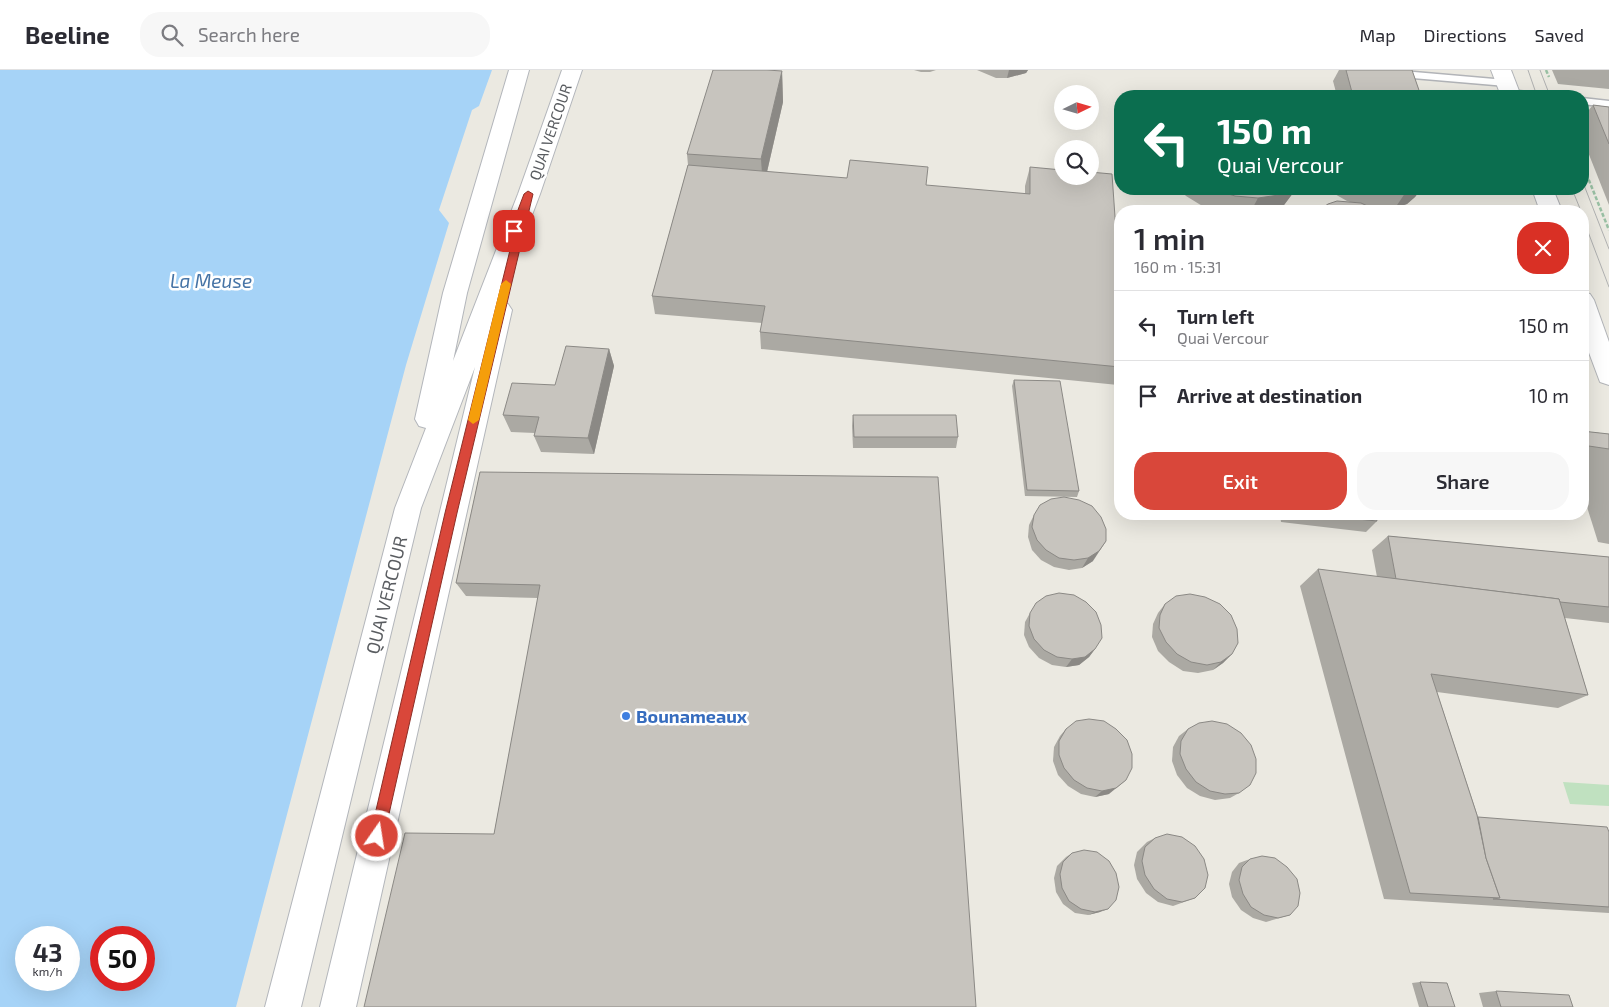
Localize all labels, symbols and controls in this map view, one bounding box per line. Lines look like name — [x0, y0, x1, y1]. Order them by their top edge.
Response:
search box — [140, 12, 490, 57]
text: Beeline — [25, 20, 110, 49]
icon: search — [158, 21, 186, 49]
text: Search here — [198, 23, 300, 46]
text: Map — [1359, 24, 1396, 46]
text: Directions — [1424, 24, 1507, 46]
text: Saved — [1535, 24, 1584, 46]
street label: QUAI VERCOUR — [525, 81, 576, 183]
north arrow — [1054, 85, 1099, 130]
map controls — [1054, 85, 1099, 185]
text: 150 m — [1217, 109, 1312, 151]
icon: left — [1134, 110, 1199, 175]
button: search — [1054, 140, 1099, 185]
text: Quai Vercour — [1217, 151, 1344, 177]
pin — [493, 210, 535, 252]
icon: arrive — [500, 217, 528, 245]
text: 1 min — [1134, 220, 1205, 256]
button: close — [1517, 222, 1569, 274]
text: 160 m · 15:31 — [1134, 257, 1222, 276]
water label: La Meuse — [170, 269, 252, 292]
text: Turn left — [1177, 305, 1254, 328]
icon: left — [1134, 312, 1162, 340]
text: 150 m — [1519, 314, 1569, 337]
text: Quai Vercour — [1177, 328, 1269, 347]
icon: arrive — [1134, 382, 1162, 410]
text: Arrive at destination — [1177, 384, 1362, 407]
text: 10 m — [1529, 384, 1569, 407]
button: Exit — [1134, 452, 1347, 510]
button: Share — [1357, 452, 1569, 510]
street label: QUAI VERCOUR — [361, 534, 411, 656]
place label: Bounameaux — [636, 705, 748, 727]
marker: Bounameaux — [620, 710, 632, 722]
position arrow — [350, 809, 402, 861]
speed limit sign: 50 — [90, 926, 155, 991]
text: 43 — [32, 937, 63, 967]
text: km/h — [33, 964, 62, 978]

